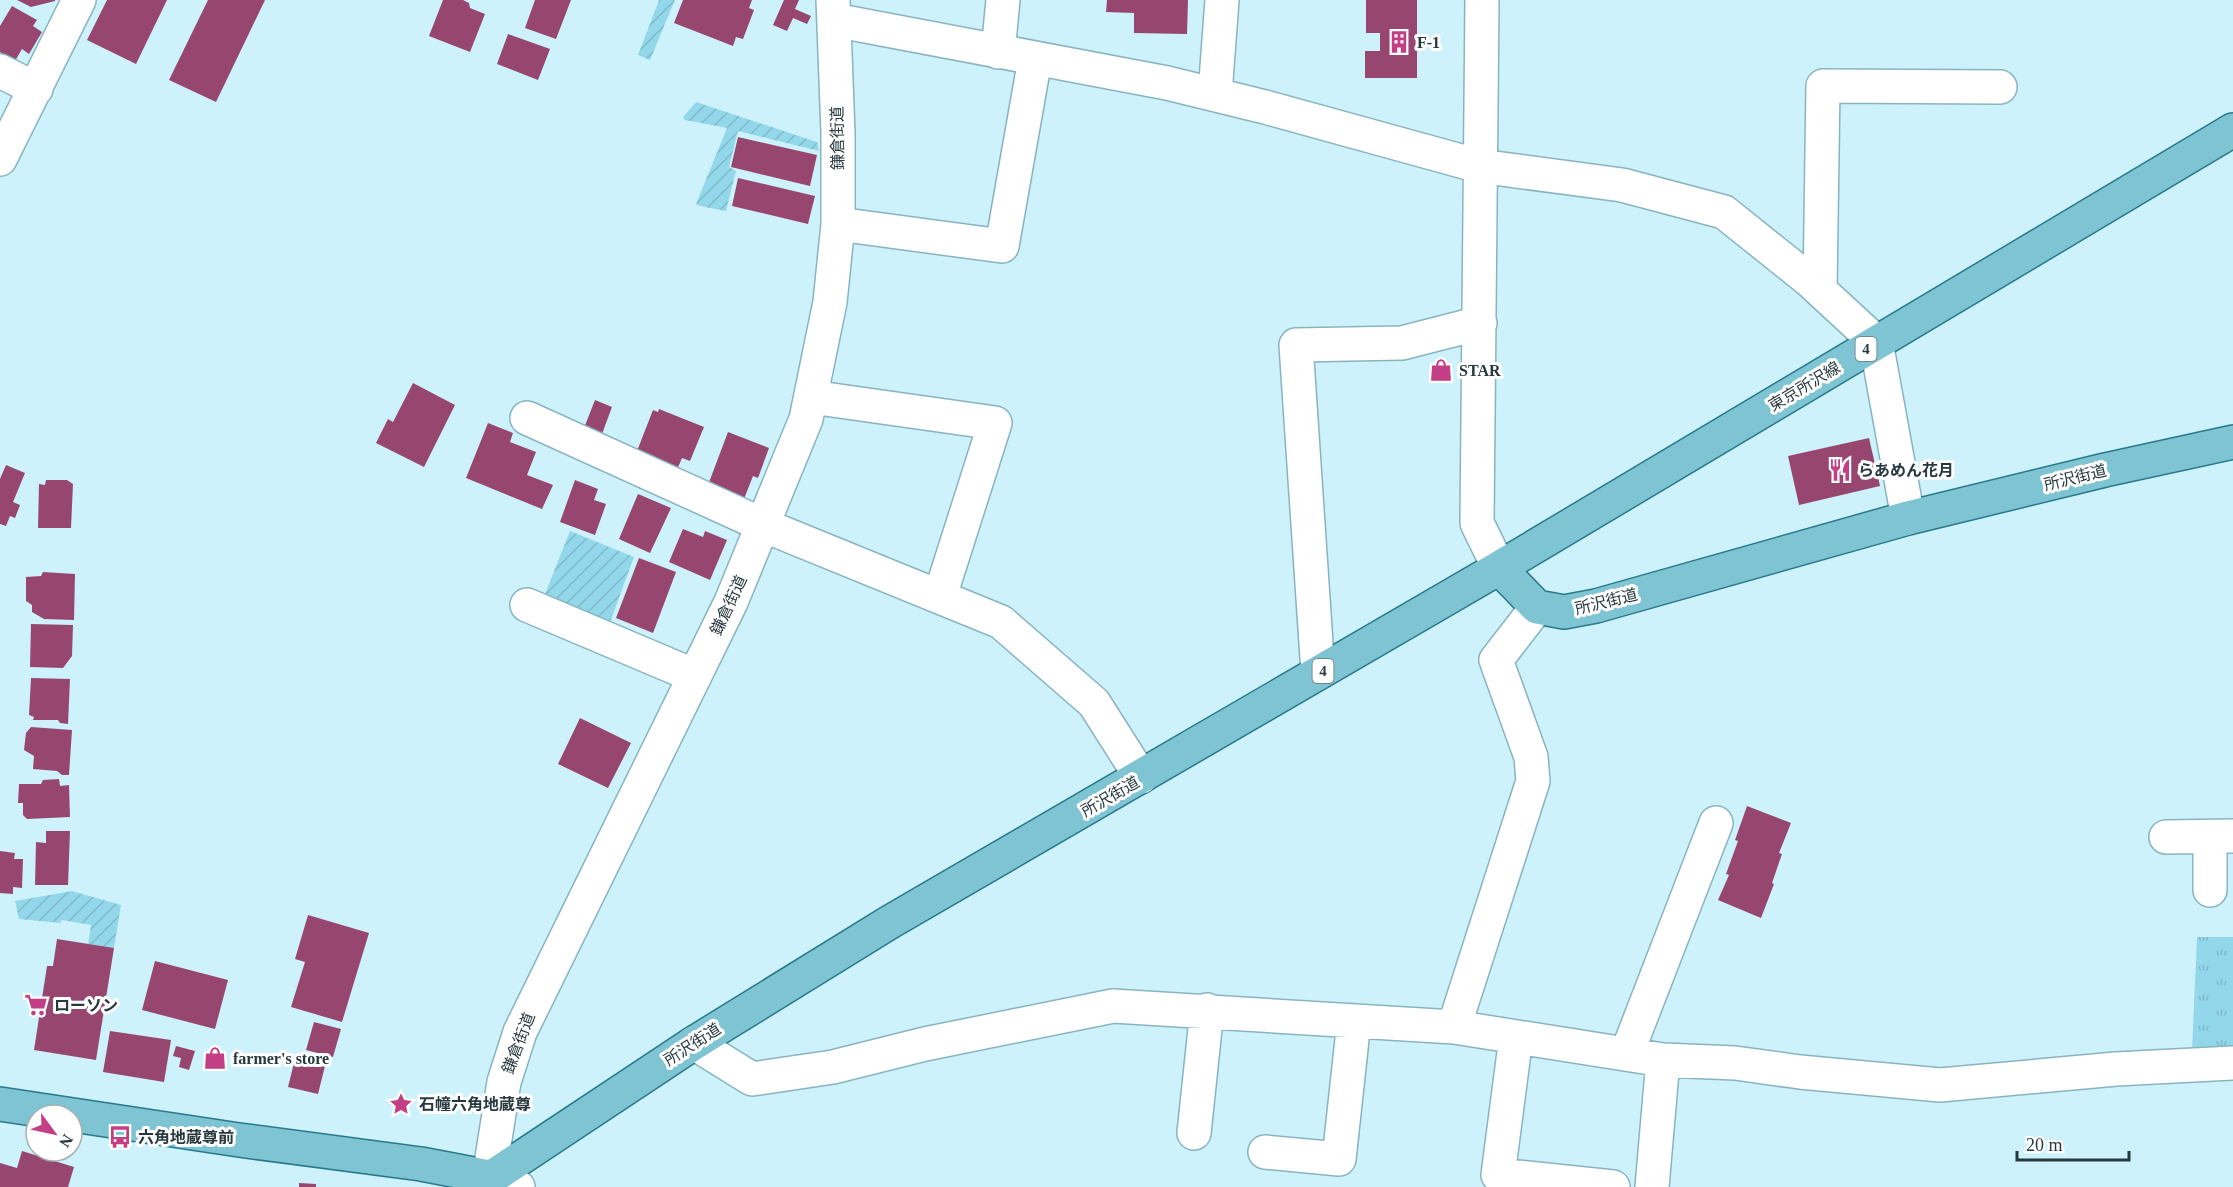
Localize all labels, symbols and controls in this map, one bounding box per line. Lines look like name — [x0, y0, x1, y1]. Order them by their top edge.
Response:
building icon: F-1 — [1386, 29, 1412, 55]
place label: F-1 — [1417, 34, 1440, 51]
street label: 鎌倉街道 — [828, 106, 847, 170]
road number: 4 — [1856, 337, 1876, 361]
shop icon: STAR — [1428, 357, 1454, 383]
street label: 東京所沢線 — [1766, 359, 1843, 414]
place label: STAR — [1459, 362, 1501, 379]
restaurant icon: らあめん花月 — [1827, 457, 1853, 483]
street label: 所沢街道 — [2042, 461, 2108, 493]
place label: らあめん花月 — [1858, 462, 1954, 479]
street label: 鎌倉街道 — [707, 573, 750, 638]
street label: 所沢街道 — [1573, 585, 1639, 617]
road number: 4 — [1312, 659, 1334, 683]
street label: 所沢街道 — [1078, 773, 1142, 820]
supermarket icon: ローソン — [23, 992, 49, 1018]
place label: ローソン — [54, 997, 118, 1014]
street label: 鎌倉街道 — [499, 1010, 538, 1076]
street label: 所沢街道 — [661, 1020, 724, 1069]
shop icon: farmer's store — [202, 1045, 228, 1071]
place label: farmer's store — [233, 1050, 329, 1067]
place icon: 石幢六角地蔵尊 — [388, 1091, 414, 1117]
place label: 石幢六角地蔵尊 — [419, 1096, 531, 1113]
north arrow — [24, 1103, 84, 1163]
bus stop icon: 六角地蔵尊前 — [107, 1124, 133, 1150]
scale bar — [2017, 1124, 2130, 1162]
place label: 六角地蔵尊前 — [138, 1129, 234, 1146]
text: N — [56, 1131, 76, 1151]
text: 20 m — [2026, 1135, 2063, 1155]

